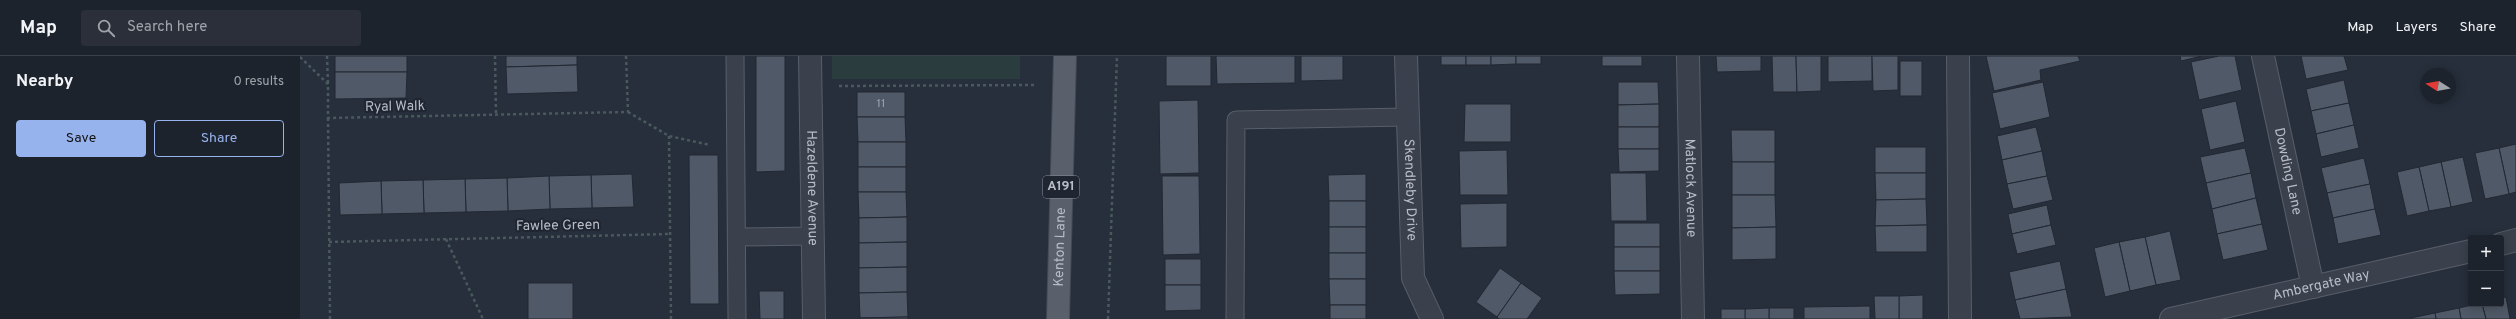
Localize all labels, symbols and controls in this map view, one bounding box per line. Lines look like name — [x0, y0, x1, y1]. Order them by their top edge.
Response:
search box — [81, 10, 361, 46]
text: Map — [20, 16, 57, 40]
icon: search — [95, 17, 117, 39]
text: Search here — [127, 18, 207, 37]
text: Map — [2347, 19, 2373, 36]
text: Layers — [2395, 19, 2437, 36]
text: Share — [2459, 19, 2496, 36]
north arrow — [2420, 68, 2456, 104]
text: Nearby — [16, 71, 73, 93]
text: 0 results — [233, 74, 284, 90]
house number: 11 — [877, 96, 885, 112]
street label: Ryal Walk — [365, 98, 425, 116]
button: Save — [16, 120, 146, 157]
button: Share — [154, 120, 284, 157]
street label: Dowding Lane — [2270, 126, 2306, 216]
street label: Hazeldene Avenue — [803, 130, 821, 246]
street label: Matlock Avenue — [1681, 138, 1700, 238]
street label: Skendleby Drive — [1400, 139, 1420, 241]
road number: A191 — [1043, 176, 1079, 198]
street label: Kenton Lane — [1050, 207, 1069, 287]
street label: Fawlee Green — [516, 217, 600, 235]
map controls — [2468, 235, 2504, 307]
button: + — [2468, 235, 2504, 271]
street label: Ambergate Way — [2271, 266, 2371, 304]
button: − — [2468, 271, 2504, 307]

